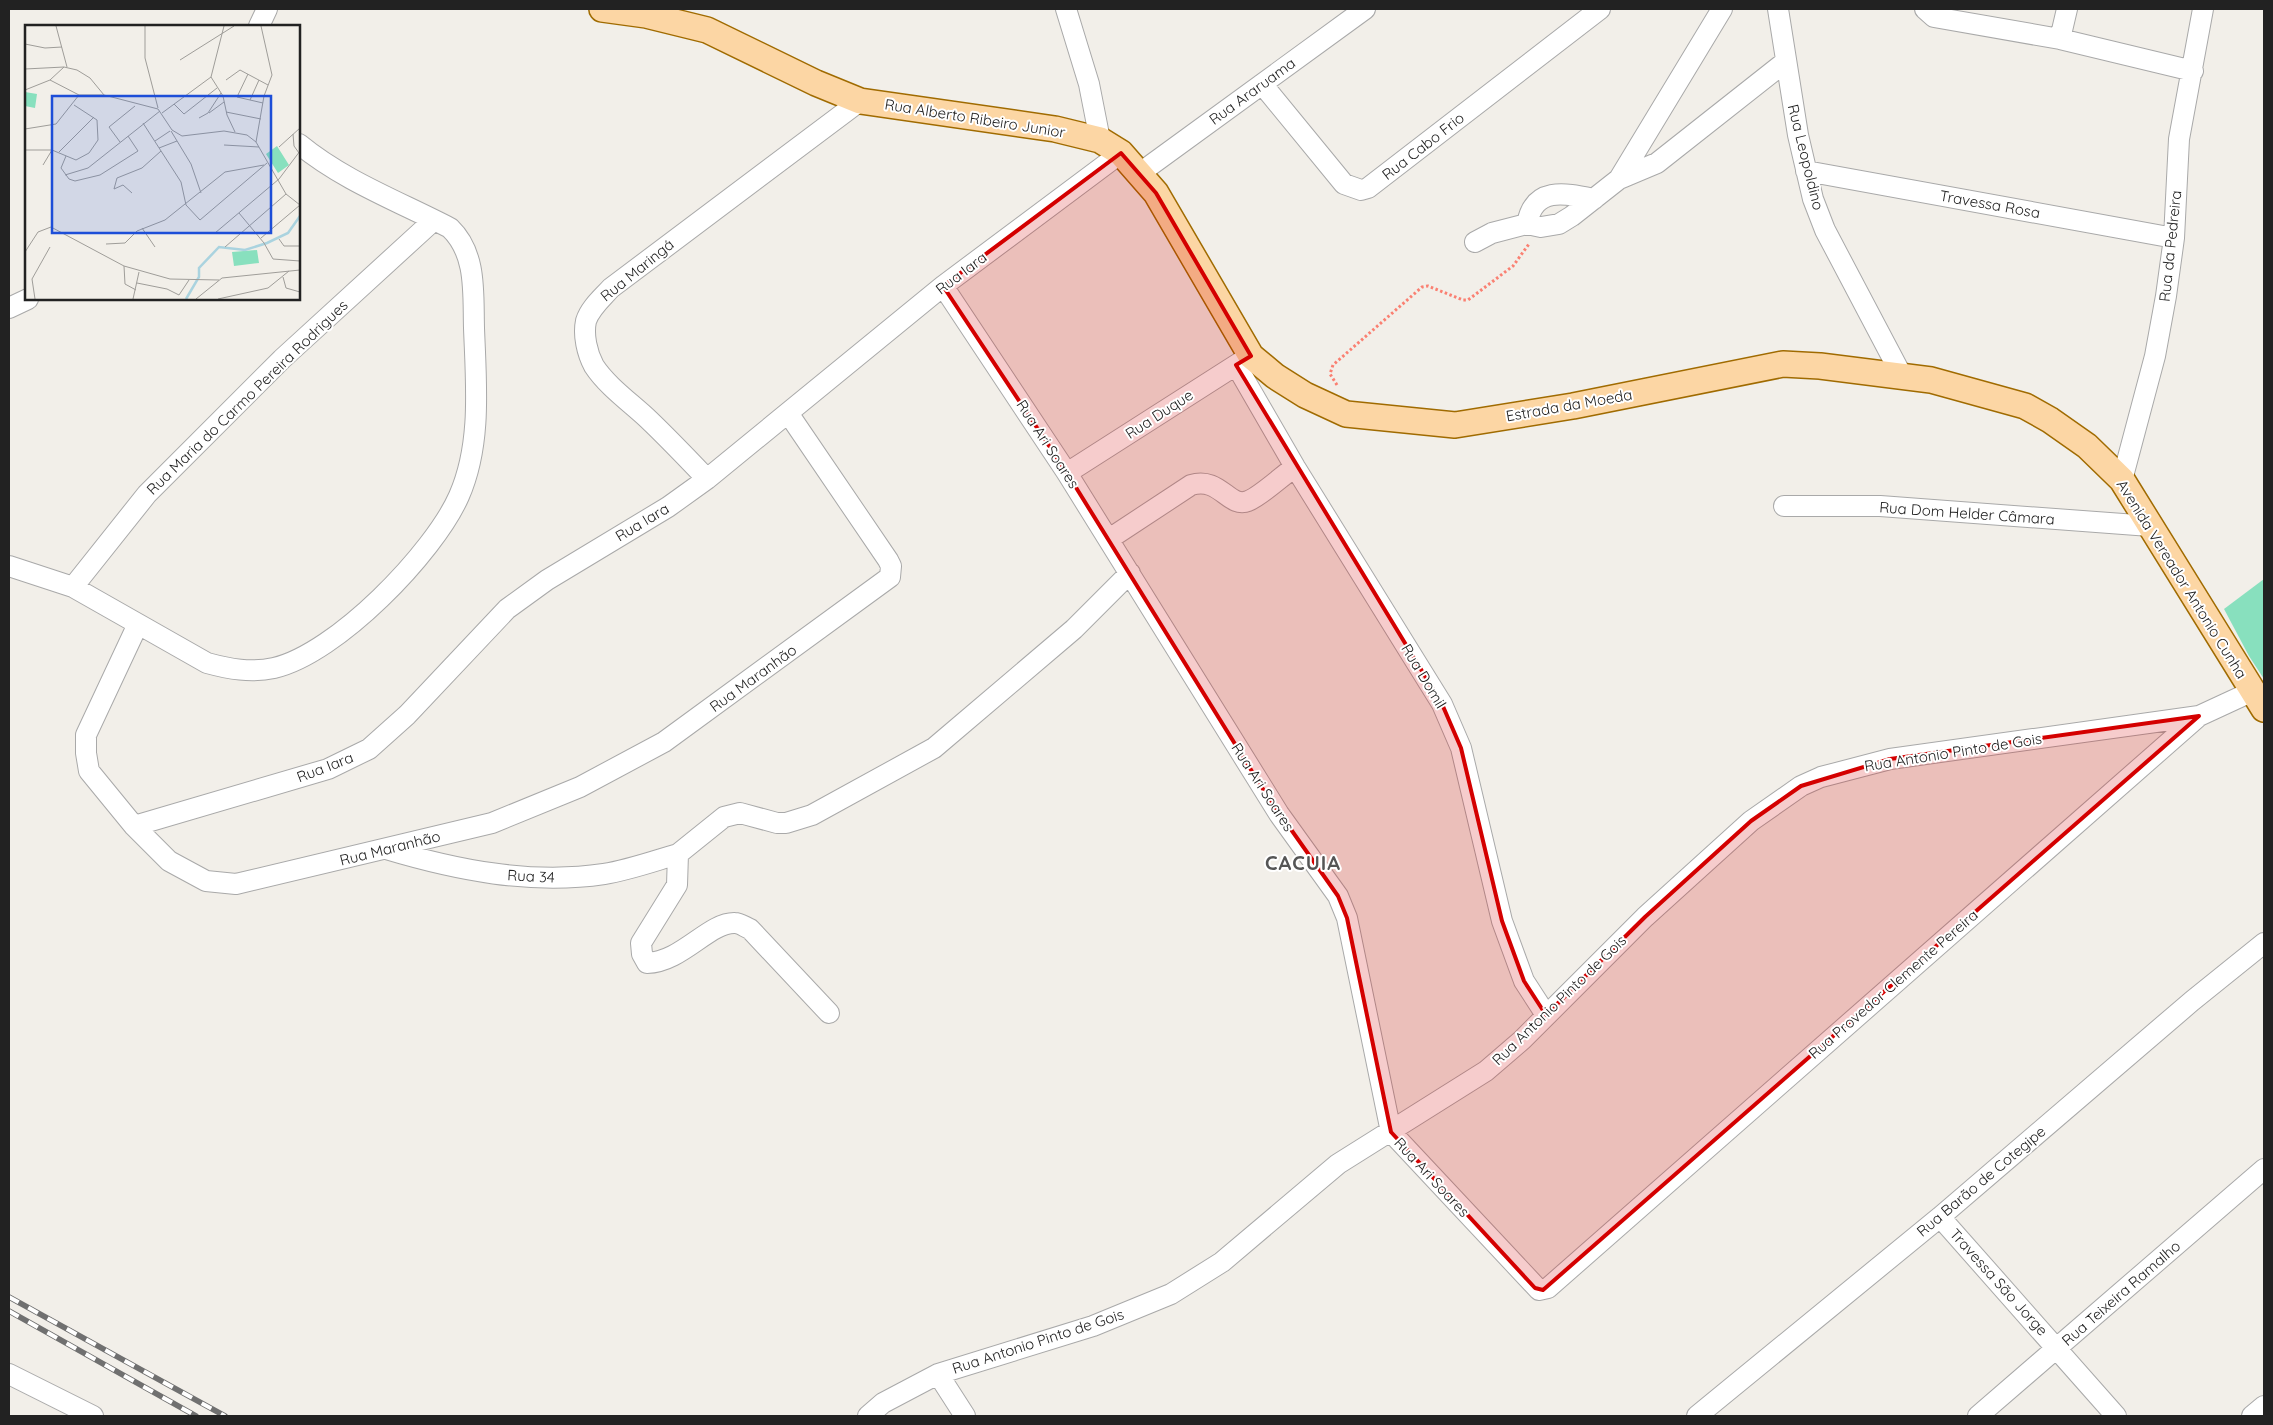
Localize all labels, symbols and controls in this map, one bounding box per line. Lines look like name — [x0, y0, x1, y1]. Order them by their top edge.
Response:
inset map — [25, 25, 300, 300]
street label: Rua Araruama — [1205, 53, 1299, 129]
street label: Rua Alberto Ribeiro Junior — [883, 94, 1067, 142]
street label: Rua Leopoldino — [1784, 102, 1828, 212]
street label: Rua Cabo Frio — [1378, 108, 1468, 184]
street label: Travessa Rosa — [1938, 186, 2042, 222]
street label: Rua da Pedreira — [2155, 189, 2185, 303]
street label: Rua Maringá — [596, 235, 678, 305]
street label: Rua Iara — [932, 248, 990, 298]
street label: Rua Maria do Carmo Pereira Rodrigues — [142, 295, 352, 499]
street label: Rua Duque — [1122, 385, 1196, 443]
street label: Estrada da Moeda — [1504, 385, 1634, 425]
street label: Rua Ari Soares — [1012, 396, 1084, 492]
street label: Avenida Vereador Antonio Cunha — [2113, 476, 2251, 682]
street label: Rua Dom Helder Câmara — [1879, 497, 2055, 529]
street label: Rua Iara — [612, 499, 672, 545]
street label: Rua Maranhão — [706, 640, 800, 716]
street label: Rua Domil — [1397, 640, 1451, 712]
street label: Rua Antonio Pinto de Gois — [1863, 729, 2043, 775]
street label: Rua Ari Soares — [1227, 739, 1299, 835]
street label: Rua Iara — [294, 748, 356, 786]
street label: Rua Maranhão — [338, 826, 442, 870]
district label: CACUIA — [1265, 850, 1341, 875]
street label: Rua 34 — [507, 865, 555, 887]
street label: Rua Provedor Clemente Pereira — [1804, 905, 1982, 1063]
street label: Rua Antonio Pinto de Gois — [1488, 931, 1630, 1069]
street label: Rua Barão de Cotegipe — [1913, 1122, 2049, 1240]
street label: Rua Ari Soares — [1390, 1133, 1474, 1221]
street label: Travessa São Jorge — [1946, 1224, 2052, 1340]
street label: Rua Teixeira Ramalho — [2058, 1236, 2184, 1350]
street label: Rua Antonio Pinto de Gois — [950, 1304, 1126, 1378]

